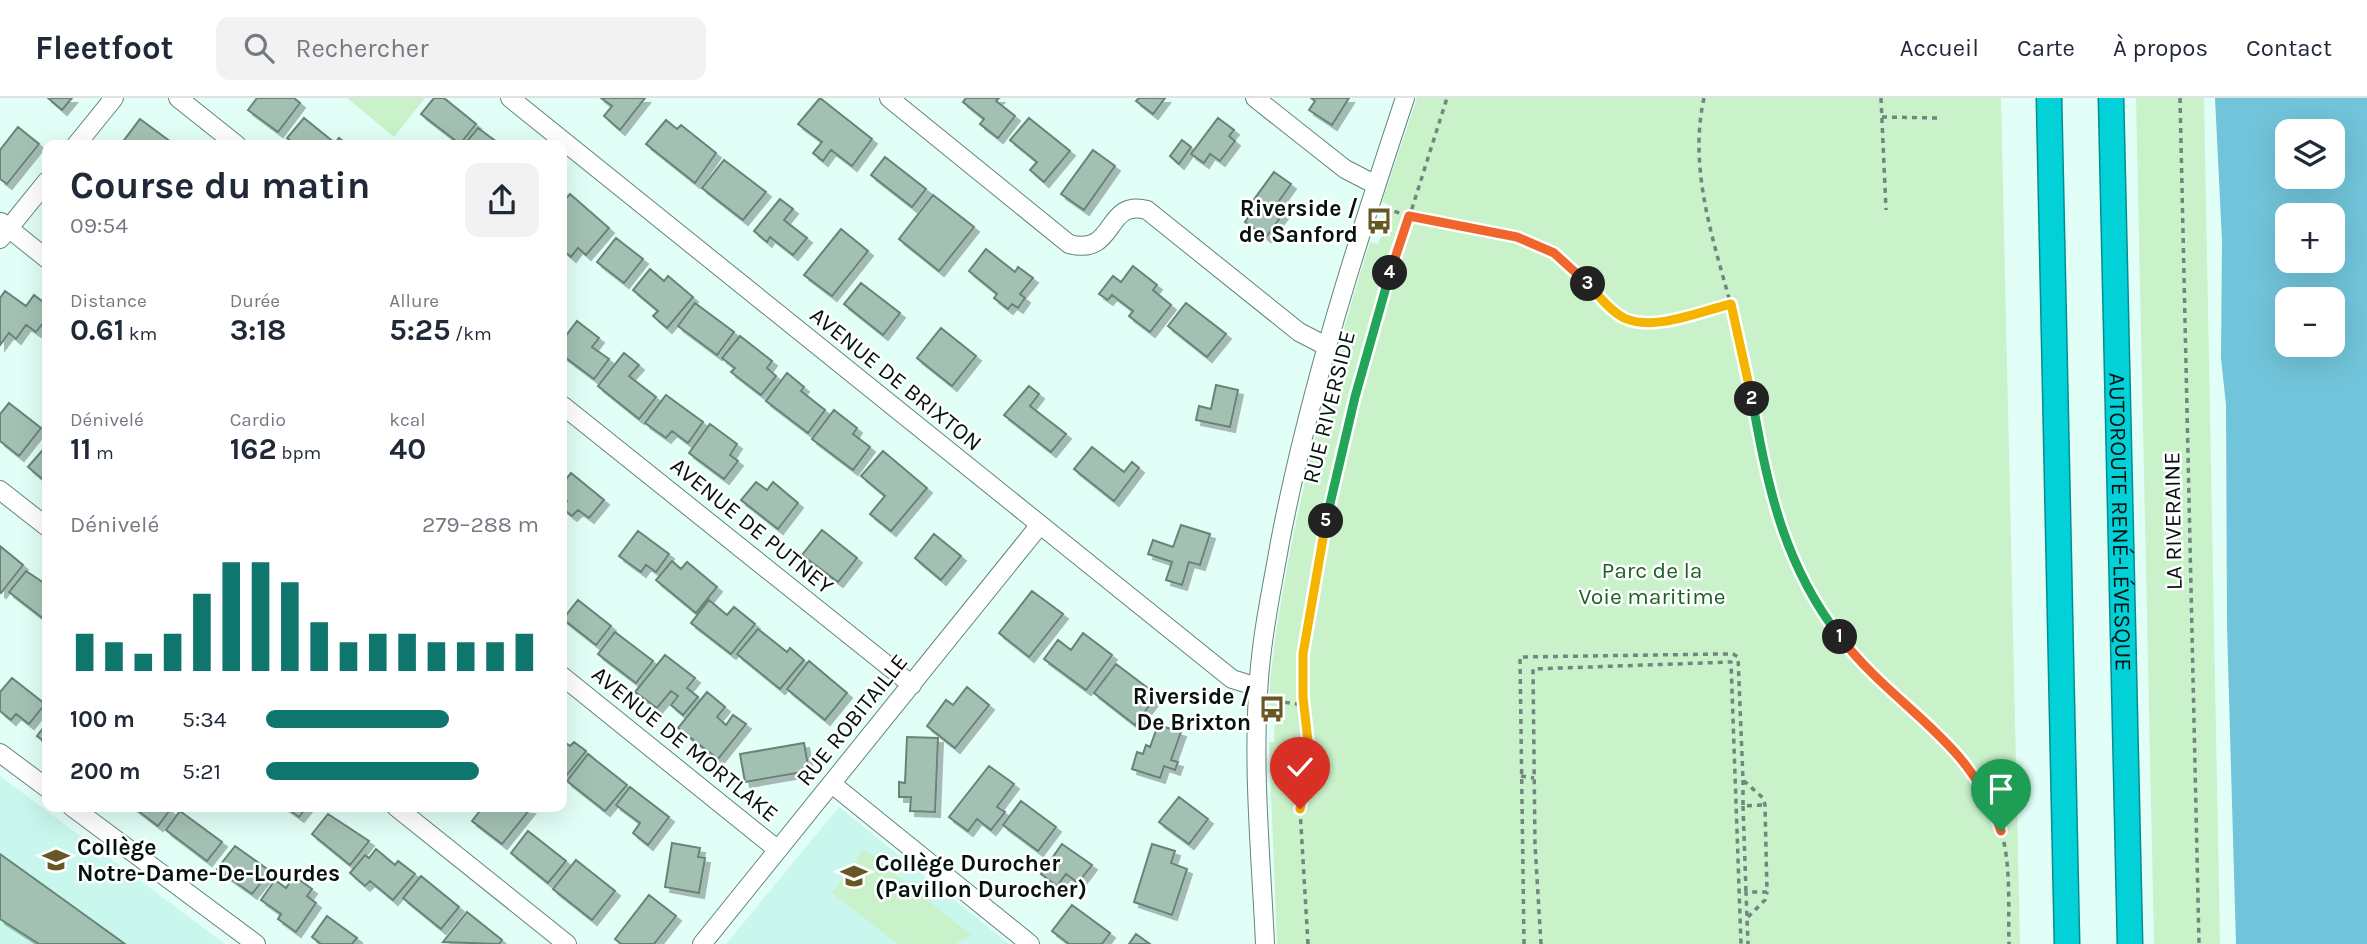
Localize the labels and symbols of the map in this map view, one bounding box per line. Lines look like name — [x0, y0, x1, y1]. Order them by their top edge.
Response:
place label: Riverside / de Sanford — [1239, 195, 1358, 248]
bus stop icon: Riverside / de Sanford — [1364, 206, 1394, 236]
pin: 4 — [1372, 256, 1408, 290]
pin: 3 — [1570, 266, 1606, 302]
street label: AVENUE DE BRIXTON — [805, 302, 987, 456]
street label: RUE RIVERSIDE — [1297, 328, 1361, 486]
street label: AUTOROUTE RENÉ-LÉVESQUE — [2104, 372, 2137, 672]
pin: 2 — [1734, 382, 1770, 416]
street label: AVENUE DE PUTNEY — [665, 452, 839, 600]
street label: LA RIVERAINE — [2158, 452, 2188, 590]
pin: 5 — [1308, 504, 1344, 538]
park label: Parc de la Voie maritime — [1578, 557, 1726, 610]
pin: 1 — [1822, 620, 1857, 654]
street label: RUE ROBITAILLE — [791, 649, 913, 791]
street label: AVENUE DE MORTLAKE — [586, 661, 784, 827]
place label: Riverside / De Brixton — [1133, 683, 1251, 736]
bus stop icon: Riverside / De Brixton — [1257, 694, 1287, 724]
pin — [1270, 737, 1330, 809]
pin — [1971, 759, 2031, 831]
place label: Collège Notre-Dame-De-Lourdes — [77, 834, 340, 887]
school or university icon: Collège Notre-Dame-De-Lourdes — [41, 845, 71, 875]
place label: Collège Durocher (Pavillon Durocher) — [875, 850, 1087, 903]
school or university icon: Collège Durocher (Pavillon Durocher) — [839, 861, 869, 891]

